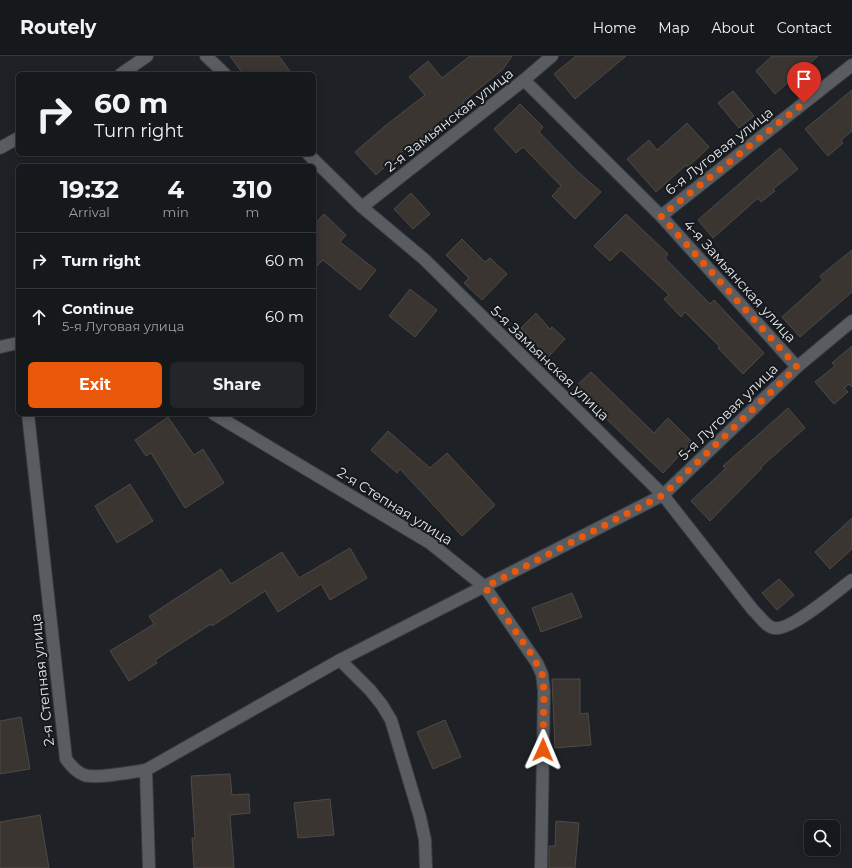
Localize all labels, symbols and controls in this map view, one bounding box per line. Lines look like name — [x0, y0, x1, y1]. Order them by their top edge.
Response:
text: Routely — [20, 16, 96, 39]
text: Home — [593, 19, 636, 37]
text: Map — [658, 19, 689, 37]
text: About — [711, 19, 755, 37]
text: Contact — [777, 19, 832, 37]
pin — [787, 62, 821, 103]
street label: 2-я Замьянская улица — [381, 64, 517, 176]
icon: arrive — [793, 68, 815, 90]
text: 60 m — [94, 86, 168, 120]
icon: right — [28, 88, 80, 140]
street label: 6-я Луговая улица — [661, 103, 777, 199]
text: Turn right — [94, 120, 184, 142]
text: 19:32 — [60, 175, 119, 204]
text: 4 — [167, 175, 184, 204]
text: 310 — [232, 175, 272, 204]
text: Arrival — [69, 204, 110, 220]
text: min — [163, 204, 189, 220]
text: m — [245, 204, 259, 220]
street label: 4-я Замьянская улица — [680, 216, 800, 346]
icon: right — [28, 250, 50, 272]
text: Turn right — [62, 251, 141, 270]
text: 60 m — [265, 251, 304, 270]
text: Continue — [62, 299, 134, 318]
street label: 5-я Замьянская улица — [487, 302, 613, 424]
icon: ahead — [28, 306, 50, 328]
text: 60 m — [265, 307, 304, 326]
text: 5-я Луговая улица — [62, 318, 184, 334]
street label: 5-я Луговая улица — [674, 360, 782, 464]
button: Exit — [28, 362, 162, 408]
button: Share — [170, 362, 304, 408]
street label: 2-я Степная улица — [334, 463, 456, 549]
street label: 2-я Степная улица — [26, 613, 58, 747]
position arrow — [522, 729, 564, 771]
map controls — [804, 820, 840, 856]
button: search — [804, 820, 840, 856]

